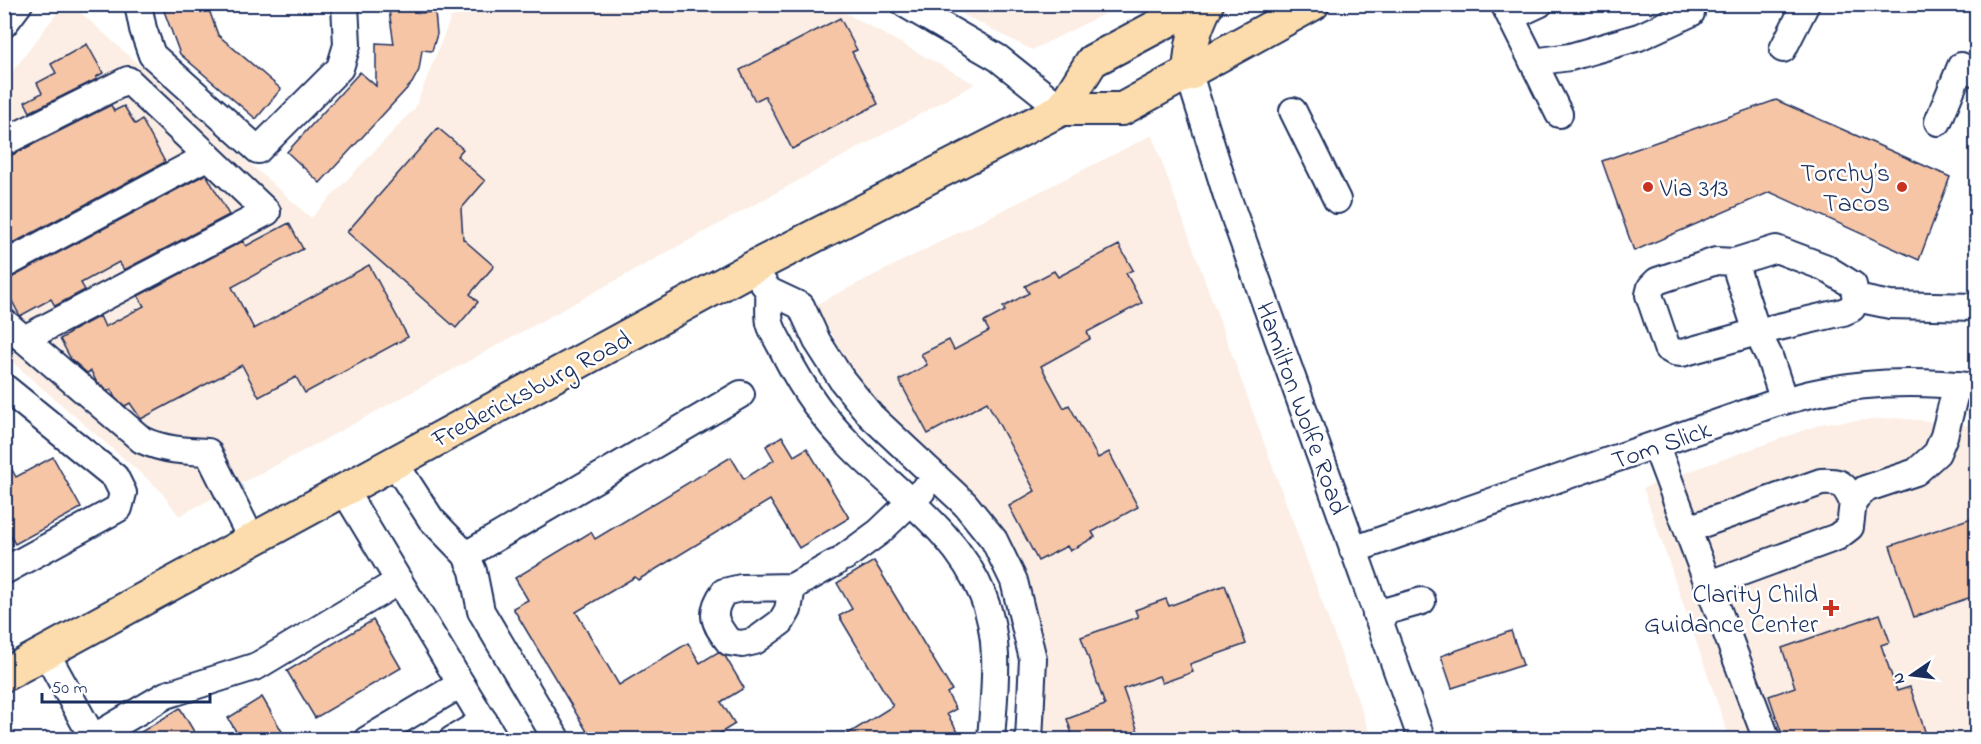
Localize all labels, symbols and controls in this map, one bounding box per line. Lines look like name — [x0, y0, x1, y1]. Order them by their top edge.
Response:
place label: Torchy’s Tacos — [1800, 156, 1890, 224]
place label: Via 313 — [1659, 171, 1728, 209]
marker: Via 313 — [1641, 180, 1655, 194]
marker: Torchy’s Tacos — [1895, 180, 1909, 194]
street label: Hamilton Wolfe Road — [1244, 297, 1356, 521]
street label: Fredericksburg Road — [425, 322, 639, 460]
street label: Tom Slick — [1607, 412, 1717, 482]
place label: Clarity Child Guidance Center — [1644, 577, 1819, 645]
marker: Clarity Child Guidance Center — [1822, 599, 1840, 617]
north arrow — [1882, 645, 1942, 705]
scale bar — [42, 666, 210, 704]
text: N — [1886, 670, 1912, 686]
text: 50 m — [51, 676, 88, 702]

